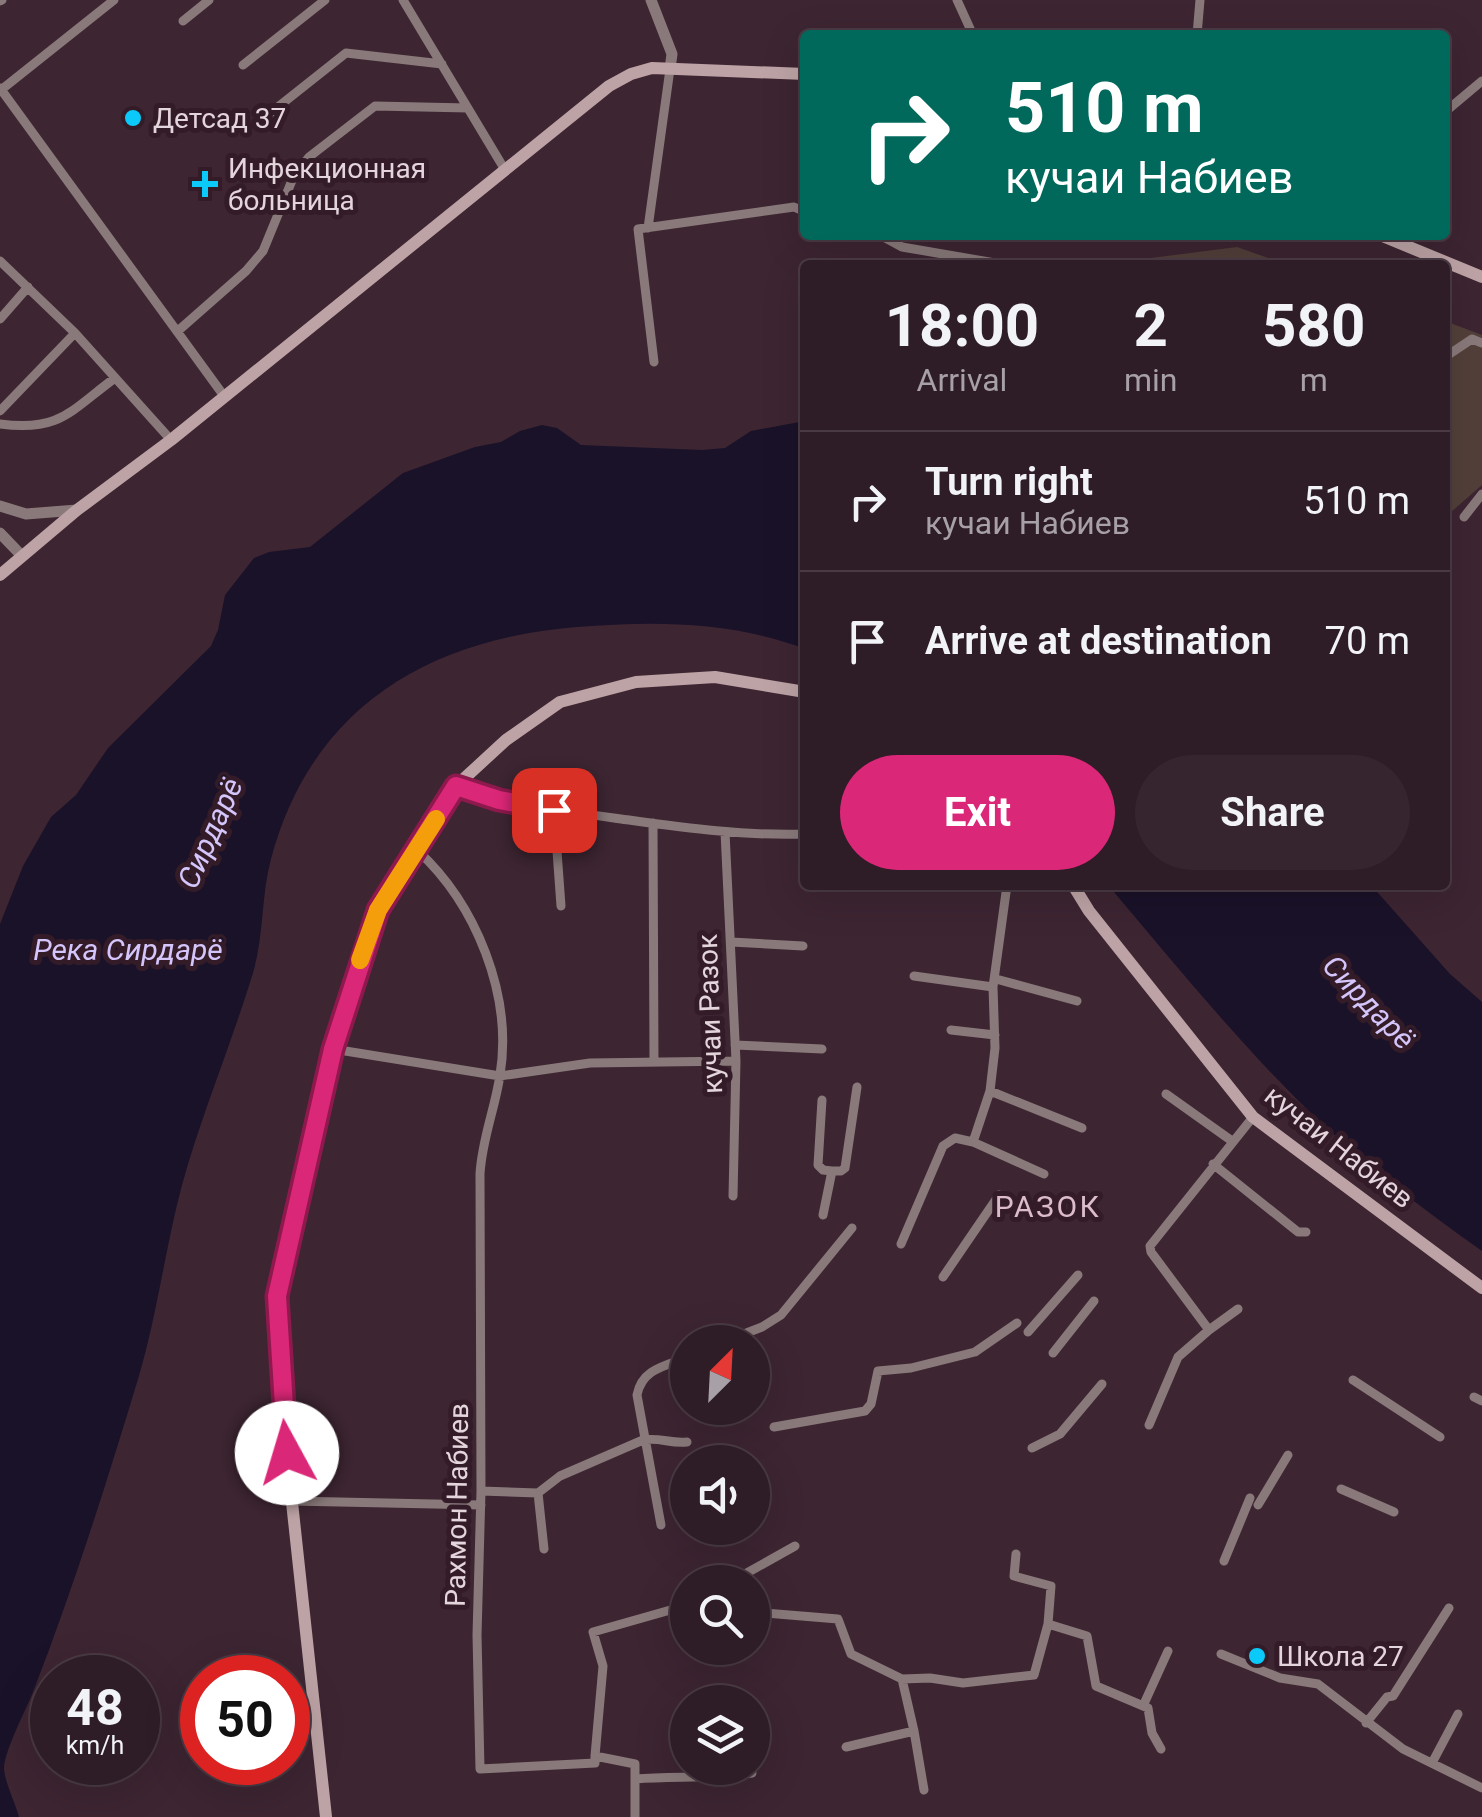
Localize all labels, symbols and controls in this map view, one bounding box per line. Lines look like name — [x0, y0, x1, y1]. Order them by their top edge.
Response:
text: 510 m — [1005, 67, 1204, 149]
icon: right — [840, 70, 970, 200]
place label: Детсад 37 — [153, 102, 286, 135]
marker: Детсад 37 — [122, 107, 144, 129]
text: кучаи Набиев — [1005, 151, 1293, 204]
place label: Инфекционная больница — [228, 152, 426, 217]
marker: Инфекционная больница — [192, 171, 218, 197]
text: 18:00 — [885, 290, 1039, 361]
text: 2 — [1133, 290, 1168, 361]
text: 580 — [1262, 290, 1365, 361]
text: Arrival — [917, 361, 1007, 399]
text: min — [1124, 361, 1177, 399]
text: m — [1300, 361, 1328, 399]
text: Turn right — [925, 460, 1093, 504]
icon: right — [840, 474, 895, 529]
text: 510 m — [1303, 479, 1410, 523]
text: кучаи Набиев — [925, 504, 1130, 542]
icon: arrive — [840, 614, 895, 669]
text: Arrive at destination — [925, 619, 1272, 663]
text: 70 m — [1325, 619, 1410, 663]
button: Exit — [840, 755, 1115, 870]
button: Share — [1135, 755, 1410, 870]
pin — [512, 768, 597, 853]
water label: Сирдарё — [170, 772, 250, 894]
icon: arrive — [527, 783, 582, 838]
water label: Река Сирдарё — [33, 932, 223, 967]
street label: кучаи Разок — [691, 933, 729, 1095]
water label: Сирдарё — [1316, 948, 1422, 1056]
street label: кучаи Набиев — [1258, 1079, 1420, 1215]
district label: РАЗОК — [995, 1189, 1101, 1224]
north arrow — [670, 1325, 770, 1425]
map controls — [670, 1325, 770, 1785]
position arrow — [235, 1401, 339, 1505]
street label: Рахмон Набиев — [439, 1403, 475, 1607]
button: sound — [670, 1445, 770, 1545]
button: search — [670, 1565, 770, 1665]
place label: Школа 27 — [1277, 1640, 1404, 1673]
marker: Школа 27 — [1246, 1645, 1268, 1667]
speed limit sign: 50 — [180, 1655, 310, 1785]
text: 48 — [66, 1679, 124, 1737]
button: layers — [670, 1685, 770, 1785]
text: km/h — [66, 1731, 124, 1760]

